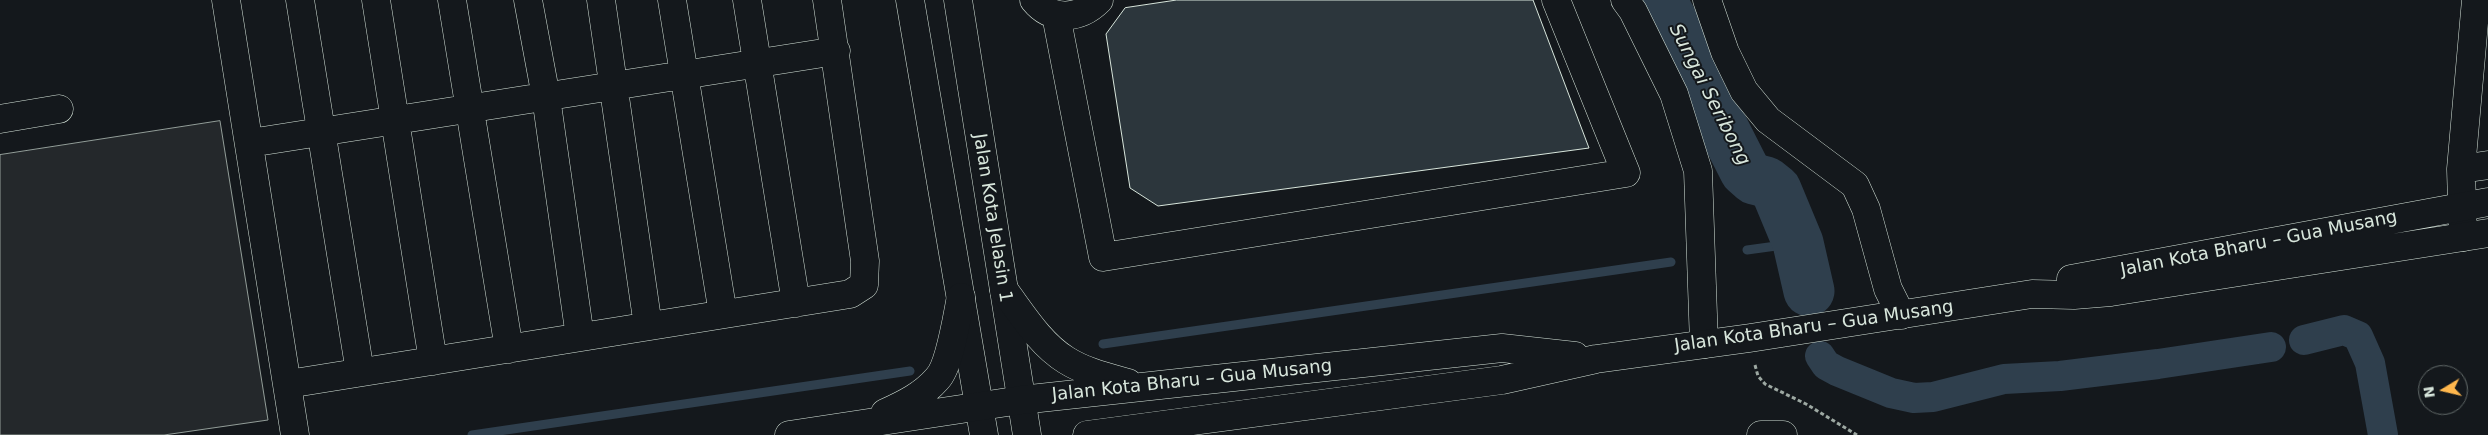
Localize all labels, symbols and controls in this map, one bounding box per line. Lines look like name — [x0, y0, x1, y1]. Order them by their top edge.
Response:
water label: Sungai Seribong — [1663, 20, 1755, 170]
street label: Jalan Kota Jelasin 1 — [968, 132, 1016, 304]
street label: Jalan Kota Bharu – Gua Musang — [2119, 207, 2399, 281]
street label: Jalan Kota Bharu – Gua Musang — [1673, 297, 1955, 357]
street label: Jalan Kota Bharu – Gua Musang — [1051, 356, 1333, 406]
north arrow — [2418, 365, 2468, 415]
text: N — [2420, 385, 2438, 399]

